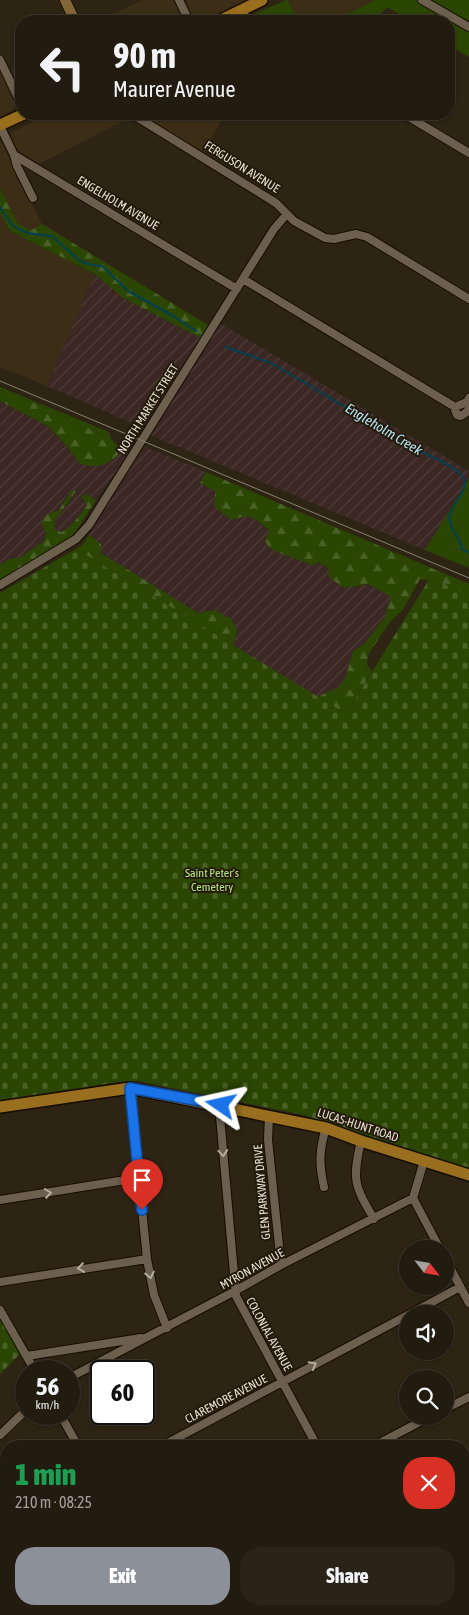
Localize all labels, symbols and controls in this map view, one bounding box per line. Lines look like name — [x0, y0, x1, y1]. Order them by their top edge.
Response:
icon: left — [30, 35, 95, 100]
text: 90 m — [113, 35, 176, 75]
text: Maurer Avenue — [113, 76, 235, 102]
street label: FERGUSON AVENUE — [202, 138, 282, 196]
street label: ENGELHOLM AVENUE — [75, 173, 161, 233]
street label: NORTH MARKET STREET — [115, 361, 182, 457]
water label: Engleholm Creek — [343, 400, 426, 459]
park label: Saint Peter's Cemetery — [185, 866, 239, 894]
position arrow — [194, 1078, 246, 1130]
street label: LUCAS-HUNT ROAD — [316, 1105, 401, 1145]
street label: GLEN PARKWAY DRIVE — [251, 1144, 273, 1240]
one-way arrow — [217, 1150, 228, 1158]
pin — [121, 1159, 163, 1210]
icon: arrive — [128, 1166, 156, 1194]
one-way arrow — [44, 1188, 52, 1198]
north arrow — [399, 1240, 454, 1295]
map controls — [399, 1240, 454, 1425]
street label: MYRON AVENUE — [218, 1246, 286, 1292]
one-way arrow — [77, 1263, 86, 1273]
one-way arrow — [144, 1271, 155, 1280]
street label: COLONIAL AVENUE — [243, 1295, 295, 1373]
button: sound — [399, 1305, 454, 1360]
speed limit sign: 60 — [90, 1360, 155, 1425]
one-way arrow — [307, 1361, 316, 1371]
button: search — [399, 1370, 454, 1425]
text: 56 — [36, 1372, 59, 1400]
street label: CLAREMORE AVENUE — [183, 1372, 269, 1426]
text: km/h — [36, 1398, 59, 1412]
text: 1 min — [15, 1457, 76, 1491]
button: close — [403, 1457, 455, 1509]
text: 210 m · 08:25 — [15, 1493, 92, 1511]
button: Exit — [15, 1547, 230, 1605]
button: Share — [240, 1547, 455, 1605]

